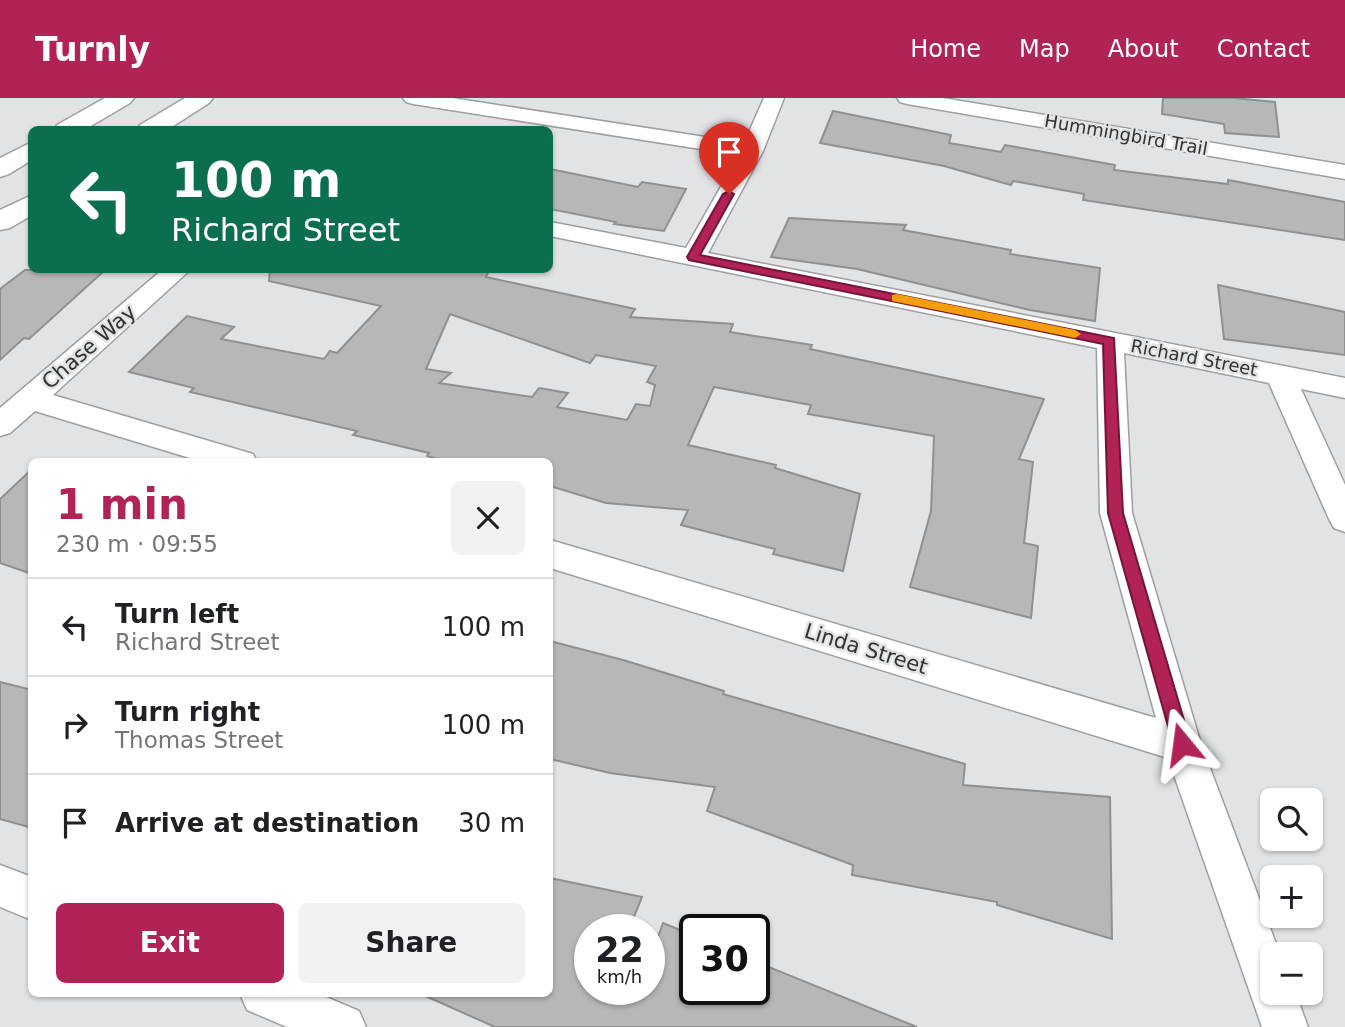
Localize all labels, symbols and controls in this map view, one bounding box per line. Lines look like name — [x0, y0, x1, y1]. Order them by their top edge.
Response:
text: Turnly — [35, 30, 150, 69]
text: Home — [910, 35, 981, 63]
text: Map — [1019, 35, 1070, 63]
text: About — [1108, 35, 1179, 63]
text: Contact — [1217, 35, 1310, 63]
street label: Hummingbird Trail — [1043, 110, 1209, 159]
pin — [699, 122, 759, 194]
icon: arrive — [710, 133, 748, 171]
text: 100 m — [171, 152, 341, 209]
icon: left — [56, 154, 147, 245]
text: Richard Street — [171, 211, 400, 249]
street label: Chase Way — [37, 300, 141, 394]
street label: Richard Street — [1129, 335, 1259, 380]
text: 1 min — [56, 480, 188, 529]
button: close — [451, 481, 525, 555]
text: 230 m · 09:55 — [56, 531, 218, 557]
text: Turn left — [115, 599, 239, 629]
icon: left — [56, 608, 94, 646]
text: 100 m — [442, 612, 525, 642]
street label: Linda Street — [802, 619, 930, 679]
text: Richard Street — [115, 629, 280, 655]
text: Turn right — [115, 697, 260, 727]
icon: right — [56, 706, 94, 744]
position arrow — [1145, 707, 1219, 781]
text: 100 m — [442, 710, 525, 740]
text: Thomas Street — [115, 727, 283, 753]
map controls — [1260, 788, 1323, 1005]
button: search — [1260, 788, 1323, 851]
icon: arrive — [56, 804, 94, 842]
text: Arrive at destination — [115, 808, 419, 838]
text: 30 m — [458, 808, 525, 838]
button: + — [1260, 865, 1323, 928]
button: Exit — [56, 903, 284, 983]
button: Share — [298, 903, 525, 983]
speed limit sign: 30 — [679, 914, 770, 1005]
text: 22 — [595, 930, 644, 970]
button: − — [1260, 942, 1323, 1005]
text: km/h — [597, 966, 642, 987]

